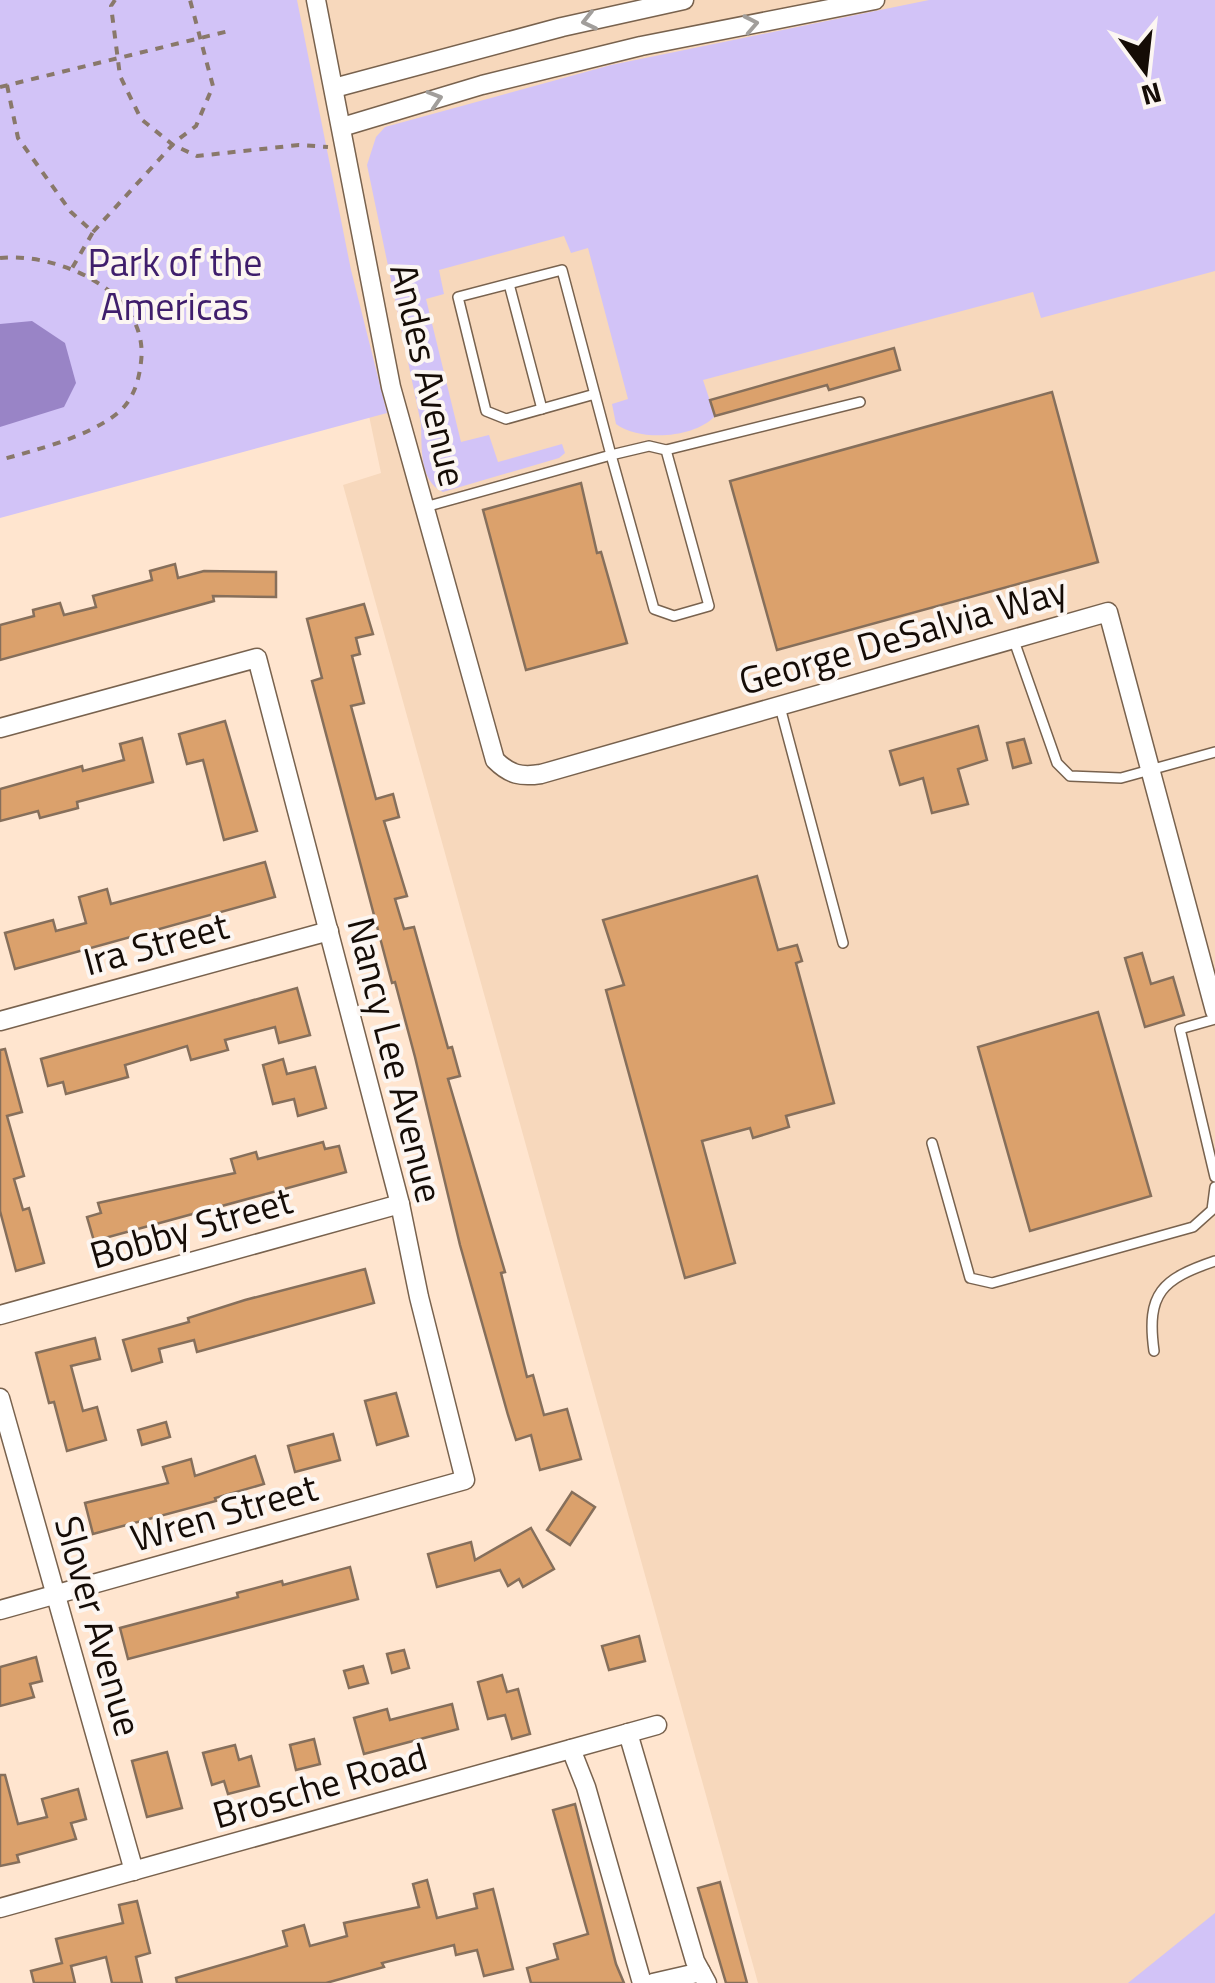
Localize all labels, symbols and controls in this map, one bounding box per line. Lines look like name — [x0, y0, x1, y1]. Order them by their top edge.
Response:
one-way arrow — [581, 9, 598, 30]
one-way arrow — [742, 15, 759, 36]
north arrow — [1095, 20, 1195, 120]
text: N — [1137, 71, 1167, 118]
one-way arrow — [426, 90, 443, 111]
park label: Park of the Americas — [87, 233, 263, 335]
street label: Andes Avenue — [375, 258, 483, 492]
street label: George DeSalvia Way — [732, 560, 1074, 710]
street label: Ira Street — [77, 896, 235, 990]
street label: Nancy Lee Avenue — [333, 911, 459, 1208]
street label: Bobby Street — [83, 1171, 299, 1284]
street label: Wren Street — [124, 1458, 324, 1566]
street label: Slover Avenue — [40, 1509, 158, 1743]
street label: Brosche Road — [206, 1727, 434, 1843]

